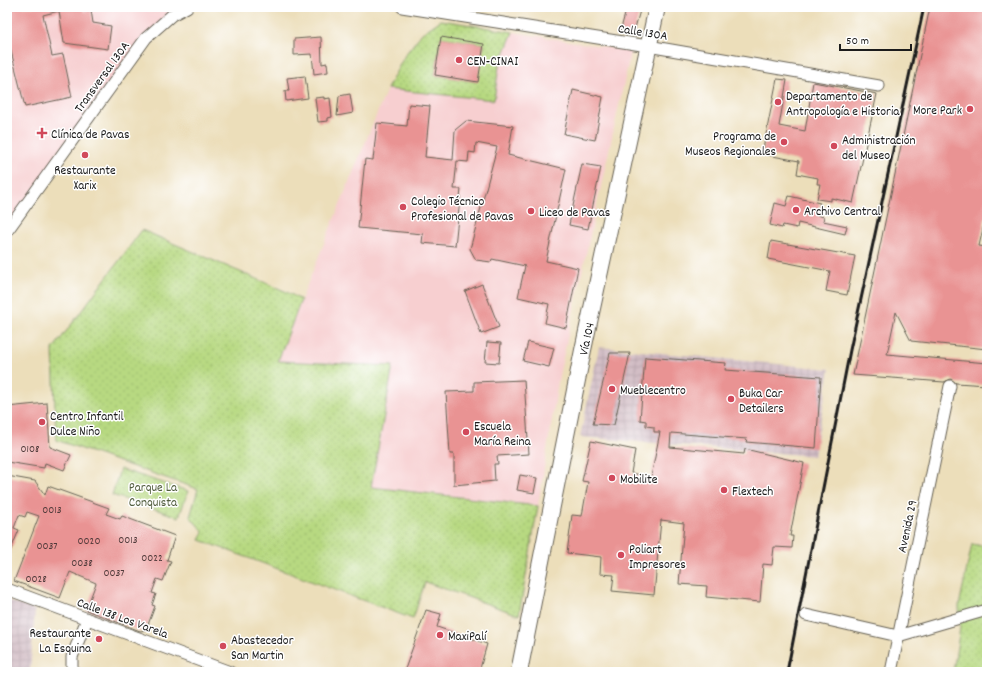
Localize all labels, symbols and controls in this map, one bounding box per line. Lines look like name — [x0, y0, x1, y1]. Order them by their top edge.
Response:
street label: Calle 130A — [616, 20, 669, 47]
scale bar — [840, 26, 911, 52]
text: 50 m — [846, 33, 869, 50]
street label: Transversal 130A — [71, 38, 135, 117]
place label: CEN-CINAI — [467, 53, 518, 72]
marker: CEN-CINAI — [454, 55, 464, 65]
place label: Departamento de Antropología e Historia — [786, 88, 900, 122]
marker: Departamento de Antropología e Historia — [773, 97, 783, 107]
place label: More Park — [913, 102, 962, 121]
marker: More Park — [965, 104, 975, 114]
place label: Clínica de Pavas — [51, 126, 129, 145]
marker: Clínica de Pavas — [36, 127, 48, 139]
place label: Programa de Museos Regionales — [685, 128, 776, 162]
place label: Administración del Museo — [842, 132, 915, 166]
marker: Programa de Museos Regionales — [779, 137, 789, 147]
marker: Administración del Museo — [829, 141, 839, 151]
marker: Restaurante Xarix — [80, 150, 90, 160]
place label: Restaurante Xarix — [54, 162, 116, 196]
place label: Colegio Técnico Profesional de Pavas — [411, 193, 513, 227]
marker: Colegio Técnico Profesional de Pavas — [398, 202, 408, 212]
place label: Archivo Central — [804, 203, 881, 222]
place label: Liceo de Pavas — [539, 204, 610, 223]
marker: Archivo Central — [791, 205, 801, 215]
marker: Liceo de Pavas — [526, 206, 536, 216]
street label: Vía 104 — [575, 321, 601, 357]
place label: Mueblecentro — [620, 382, 686, 401]
marker: Mueblecentro — [607, 384, 617, 394]
place label: Buka Car Detailers — [739, 385, 784, 419]
marker: Buka Car Detailers — [726, 394, 736, 404]
place label: Centro Infantil Dulce Niño — [50, 408, 124, 442]
marker: Centro Infantil Dulce Niño — [37, 417, 47, 427]
place label: Escuela María Reina — [474, 418, 531, 452]
marker: Escuela María Reina — [461, 427, 471, 437]
house number: 0108 — [21, 442, 39, 458]
place label: Mobilite — [620, 471, 658, 490]
marker: Mobilite — [607, 473, 617, 483]
park label: Parque La Conquista — [129, 479, 178, 513]
place label: Flextech — [732, 483, 773, 502]
marker: Flextech — [719, 485, 729, 495]
street label: Avenida 29 — [894, 498, 923, 555]
house number: 0013 — [42, 503, 62, 519]
house number: 0013 — [118, 533, 138, 549]
house number: 0020 — [78, 534, 100, 550]
house number: 0037 — [36, 539, 58, 555]
place label: Poliart Impresores — [629, 541, 686, 575]
marker: Poliart Impresores — [616, 550, 626, 560]
house number: 0022 — [141, 551, 163, 567]
house number: 0038 — [71, 556, 93, 572]
house number: 0037 — [103, 566, 125, 582]
house number: 0028 — [25, 572, 47, 588]
street label: Calle 138 Los Varela — [74, 594, 171, 645]
place label: Restaurante La Esquina — [30, 625, 92, 659]
place label: MaxiPalí — [448, 628, 488, 647]
marker: MaxiPalí — [435, 630, 445, 640]
place label: Abastecedor San Martin — [231, 632, 294, 666]
marker: Restaurante La Esquina — [94, 634, 104, 644]
marker: Abastecedor San Martin — [218, 641, 228, 651]

